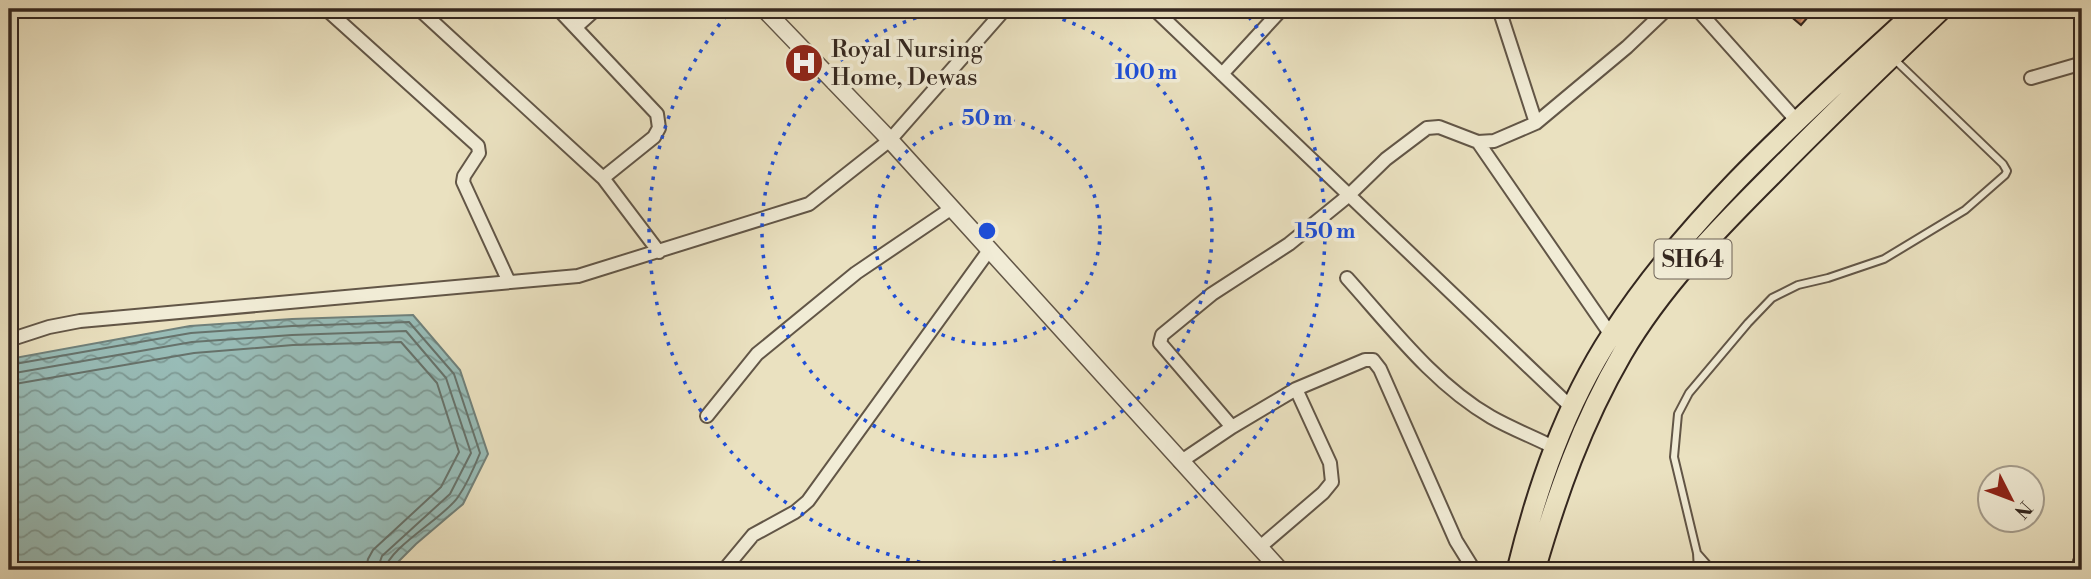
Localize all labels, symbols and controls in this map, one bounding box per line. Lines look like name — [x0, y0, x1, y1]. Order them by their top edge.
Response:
place label: Royal Nursing Home, Dewas — [831, 35, 984, 93]
hospital icon: Royal Nursing Home, Dewas — [783, 42, 825, 84]
text: 100 m — [1115, 60, 1177, 86]
text: 50 m — [962, 106, 1012, 132]
centre of rings — [975, 219, 999, 243]
text: 150 m — [1295, 219, 1355, 245]
road number: SH64 — [1654, 240, 1732, 278]
north arrow — [1976, 463, 2046, 534]
text: N — [2009, 496, 2037, 523]

